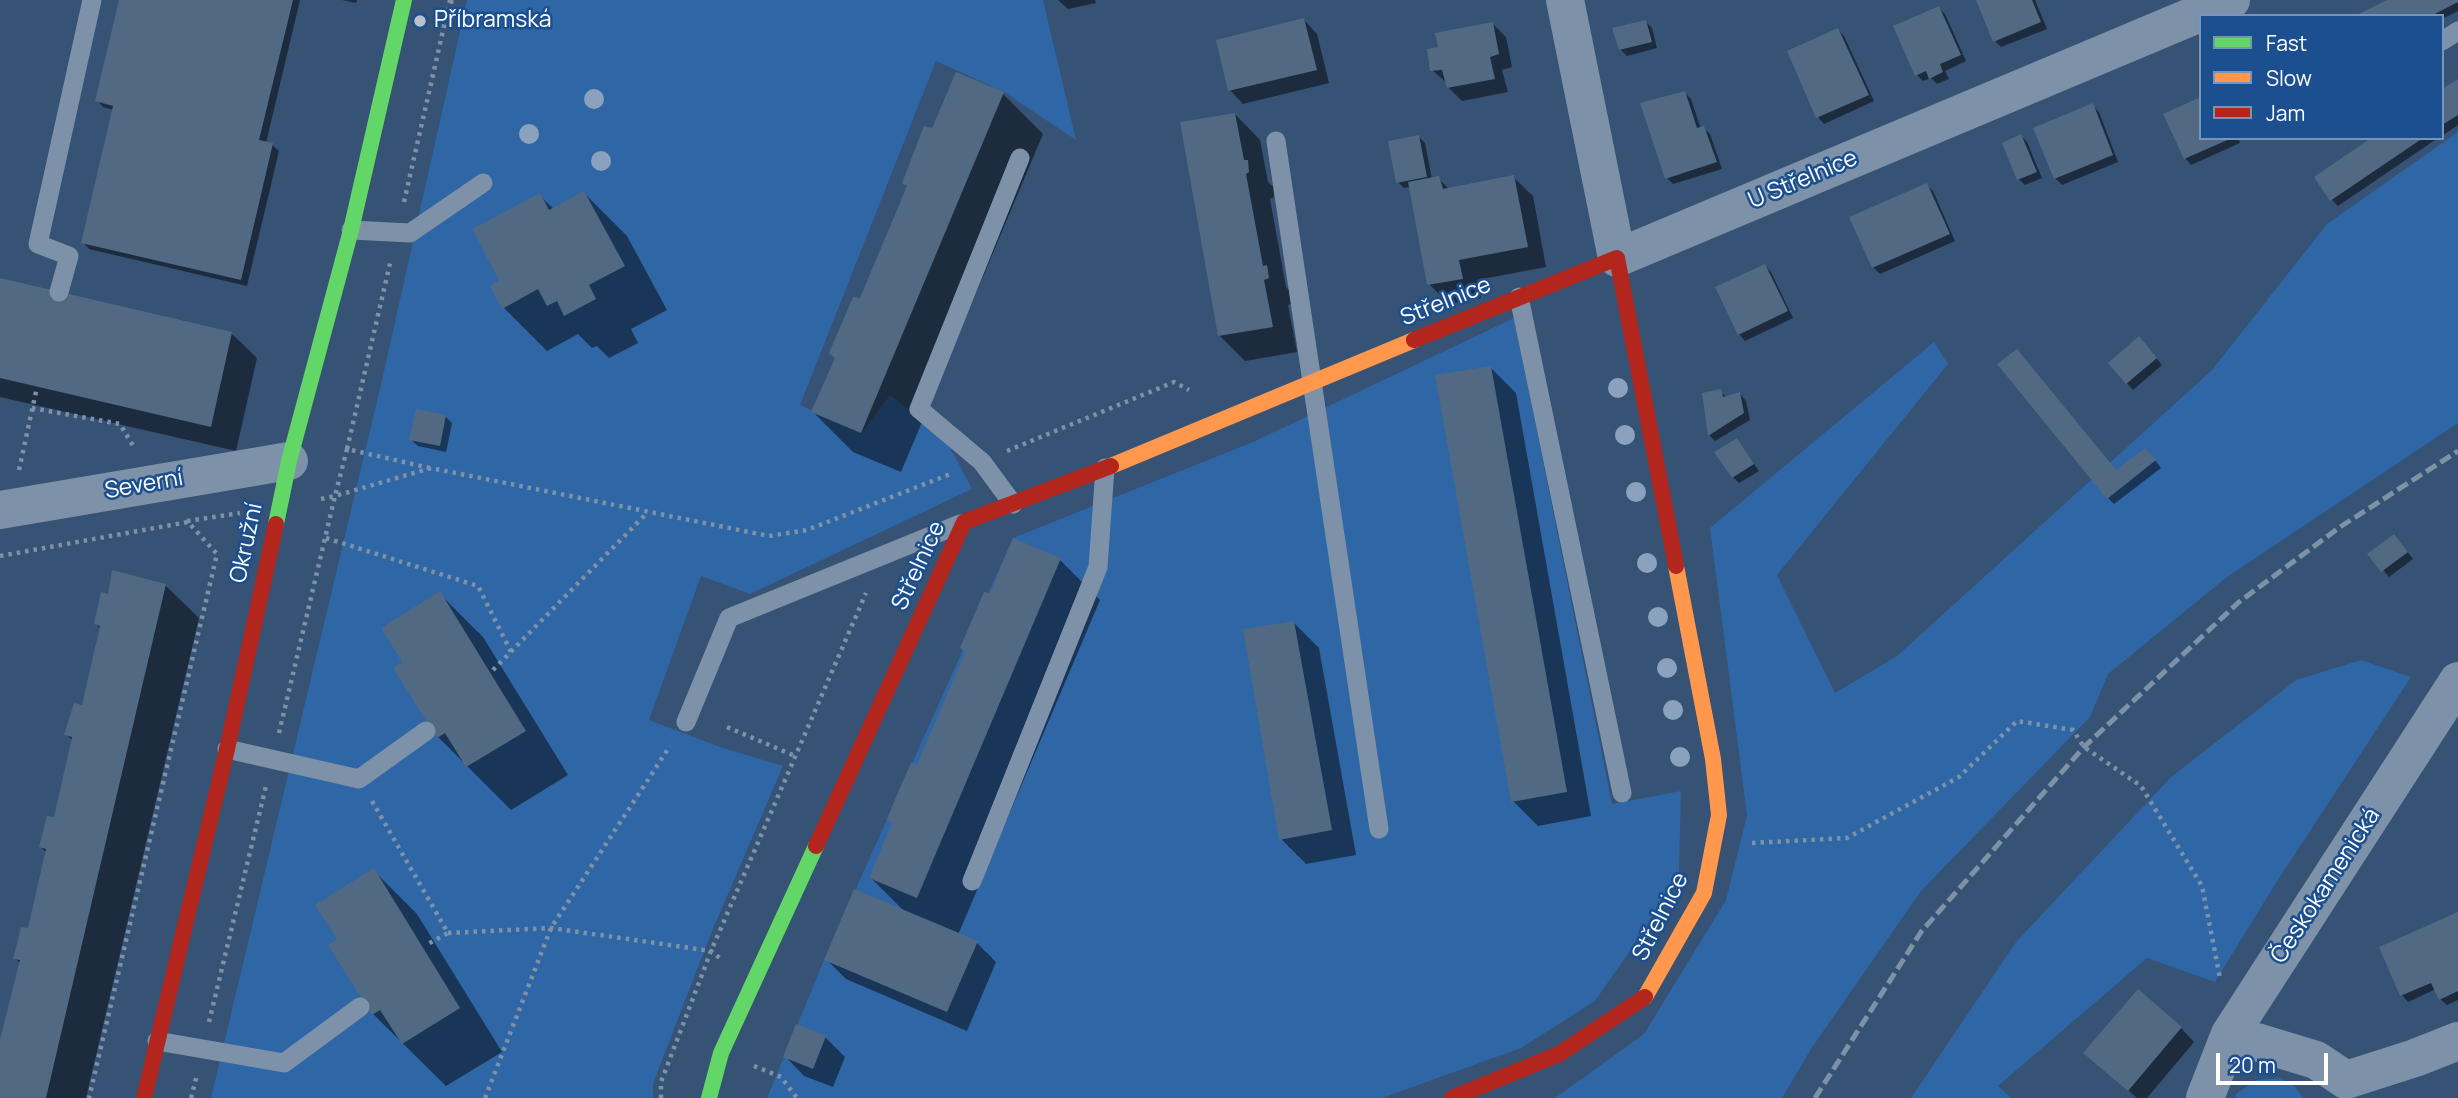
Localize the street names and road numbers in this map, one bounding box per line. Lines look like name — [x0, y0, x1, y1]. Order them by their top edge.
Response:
street label: U Střelnice — [1744, 145, 1862, 215]
street label: Střelnice — [1397, 271, 1495, 333]
street label: Severní — [103, 465, 185, 505]
street label: Okružní — [225, 500, 269, 586]
street label: Střelnice — [886, 517, 952, 615]
street label: Českokamenická — [2266, 803, 2386, 969]
street label: Střelnice — [1627, 868, 1695, 966]

